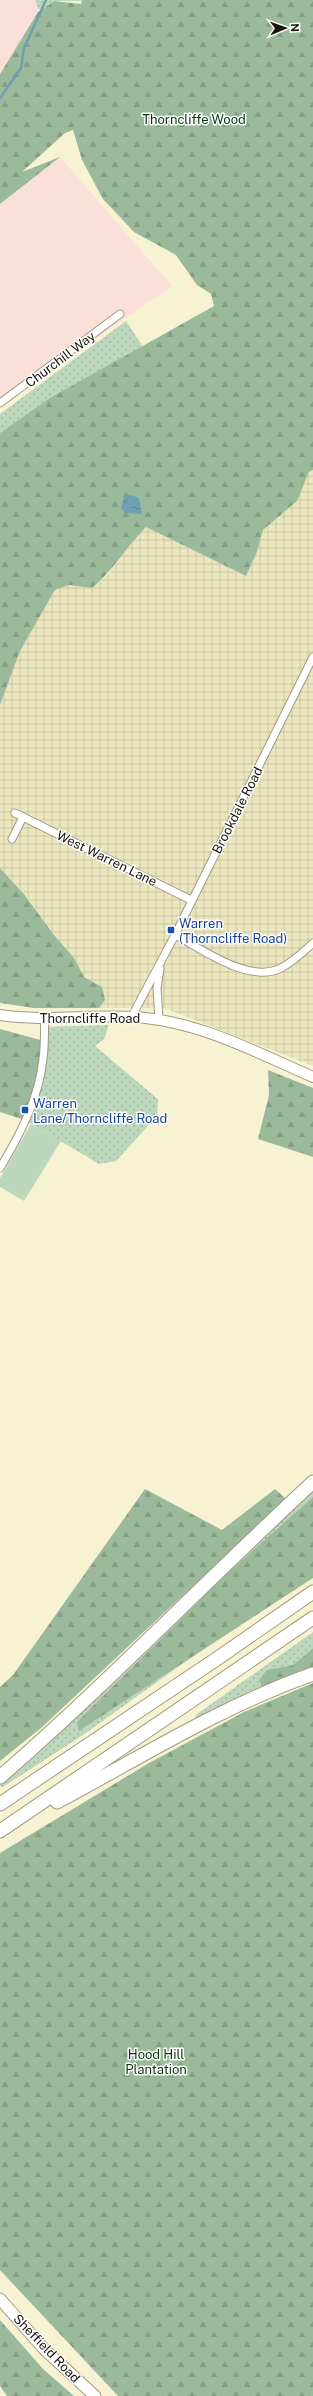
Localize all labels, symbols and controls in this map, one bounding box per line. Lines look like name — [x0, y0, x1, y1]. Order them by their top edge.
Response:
north arrow — [265, 8, 305, 48]
text: N — [289, 23, 301, 32]
park label: Thorncliffe Wood — [142, 112, 246, 127]
street label: Churchill Way — [23, 328, 98, 390]
street label: Brookdale Road — [209, 764, 266, 856]
street label: West Warren Lane — [54, 828, 159, 889]
place label: Warren (Thorncliffe Road) — [179, 916, 287, 946]
marker: Warren (Thorncliffe Road) — [166, 925, 176, 935]
street label: Thorncliffe Road — [40, 1011, 140, 1026]
place label: Warren Lane/Thorncliffe Road — [33, 1096, 167, 1126]
marker: Warren Lane/Thorncliffe Road — [20, 1105, 30, 1115]
park label: Hood Hill Plantation — [125, 2047, 187, 2077]
street label: Sheffield Road — [10, 2311, 83, 2386]

